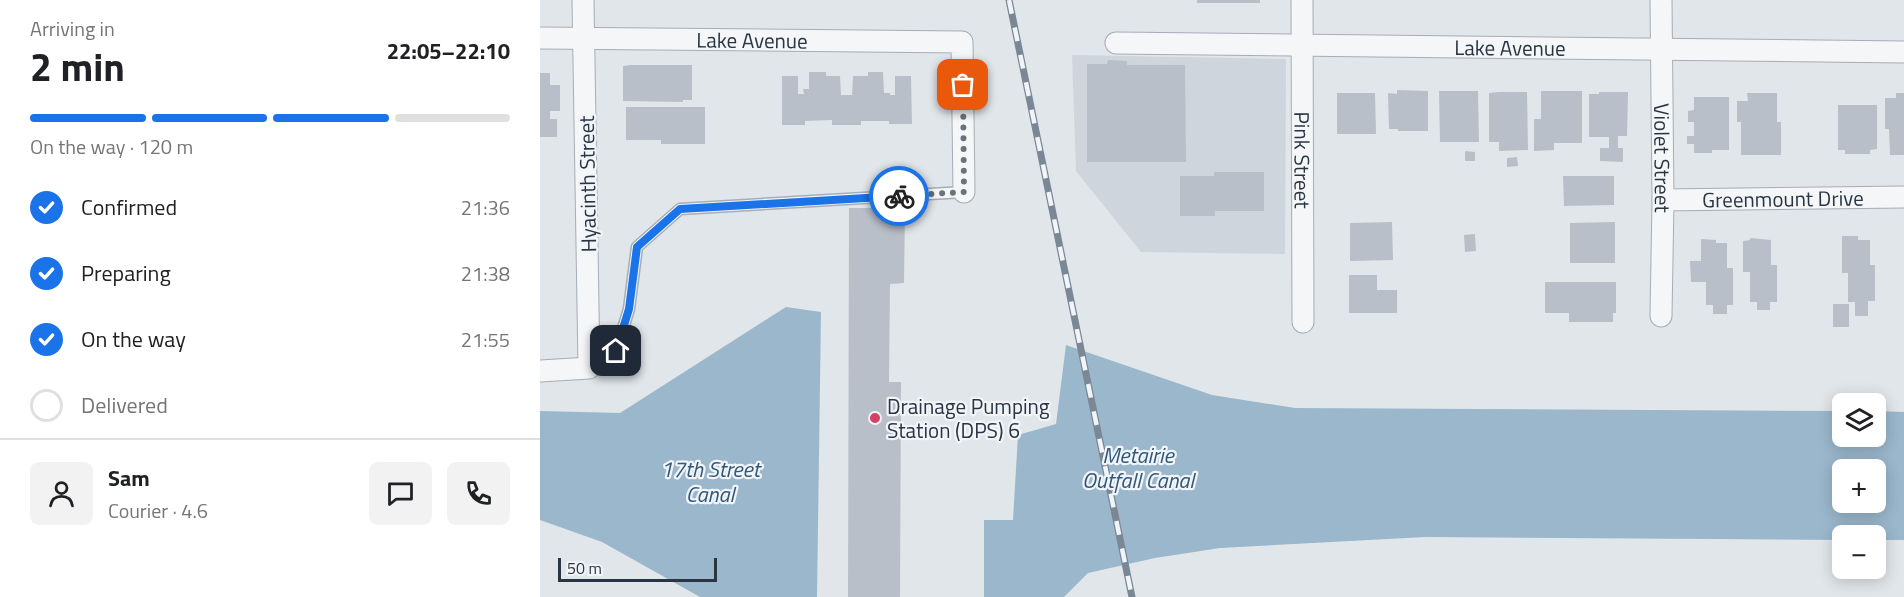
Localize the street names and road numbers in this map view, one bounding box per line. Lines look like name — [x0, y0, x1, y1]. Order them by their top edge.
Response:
street label: Lake Avenue — [696, 23, 808, 57]
street label: Lake Avenue — [1454, 31, 1566, 64]
street label: Violet Street — [1646, 103, 1679, 214]
street label: Pink Street — [1286, 111, 1319, 209]
street label: Hyacinth Street — [570, 115, 604, 253]
street label: Greenmount Drive — [1702, 182, 1864, 216]

